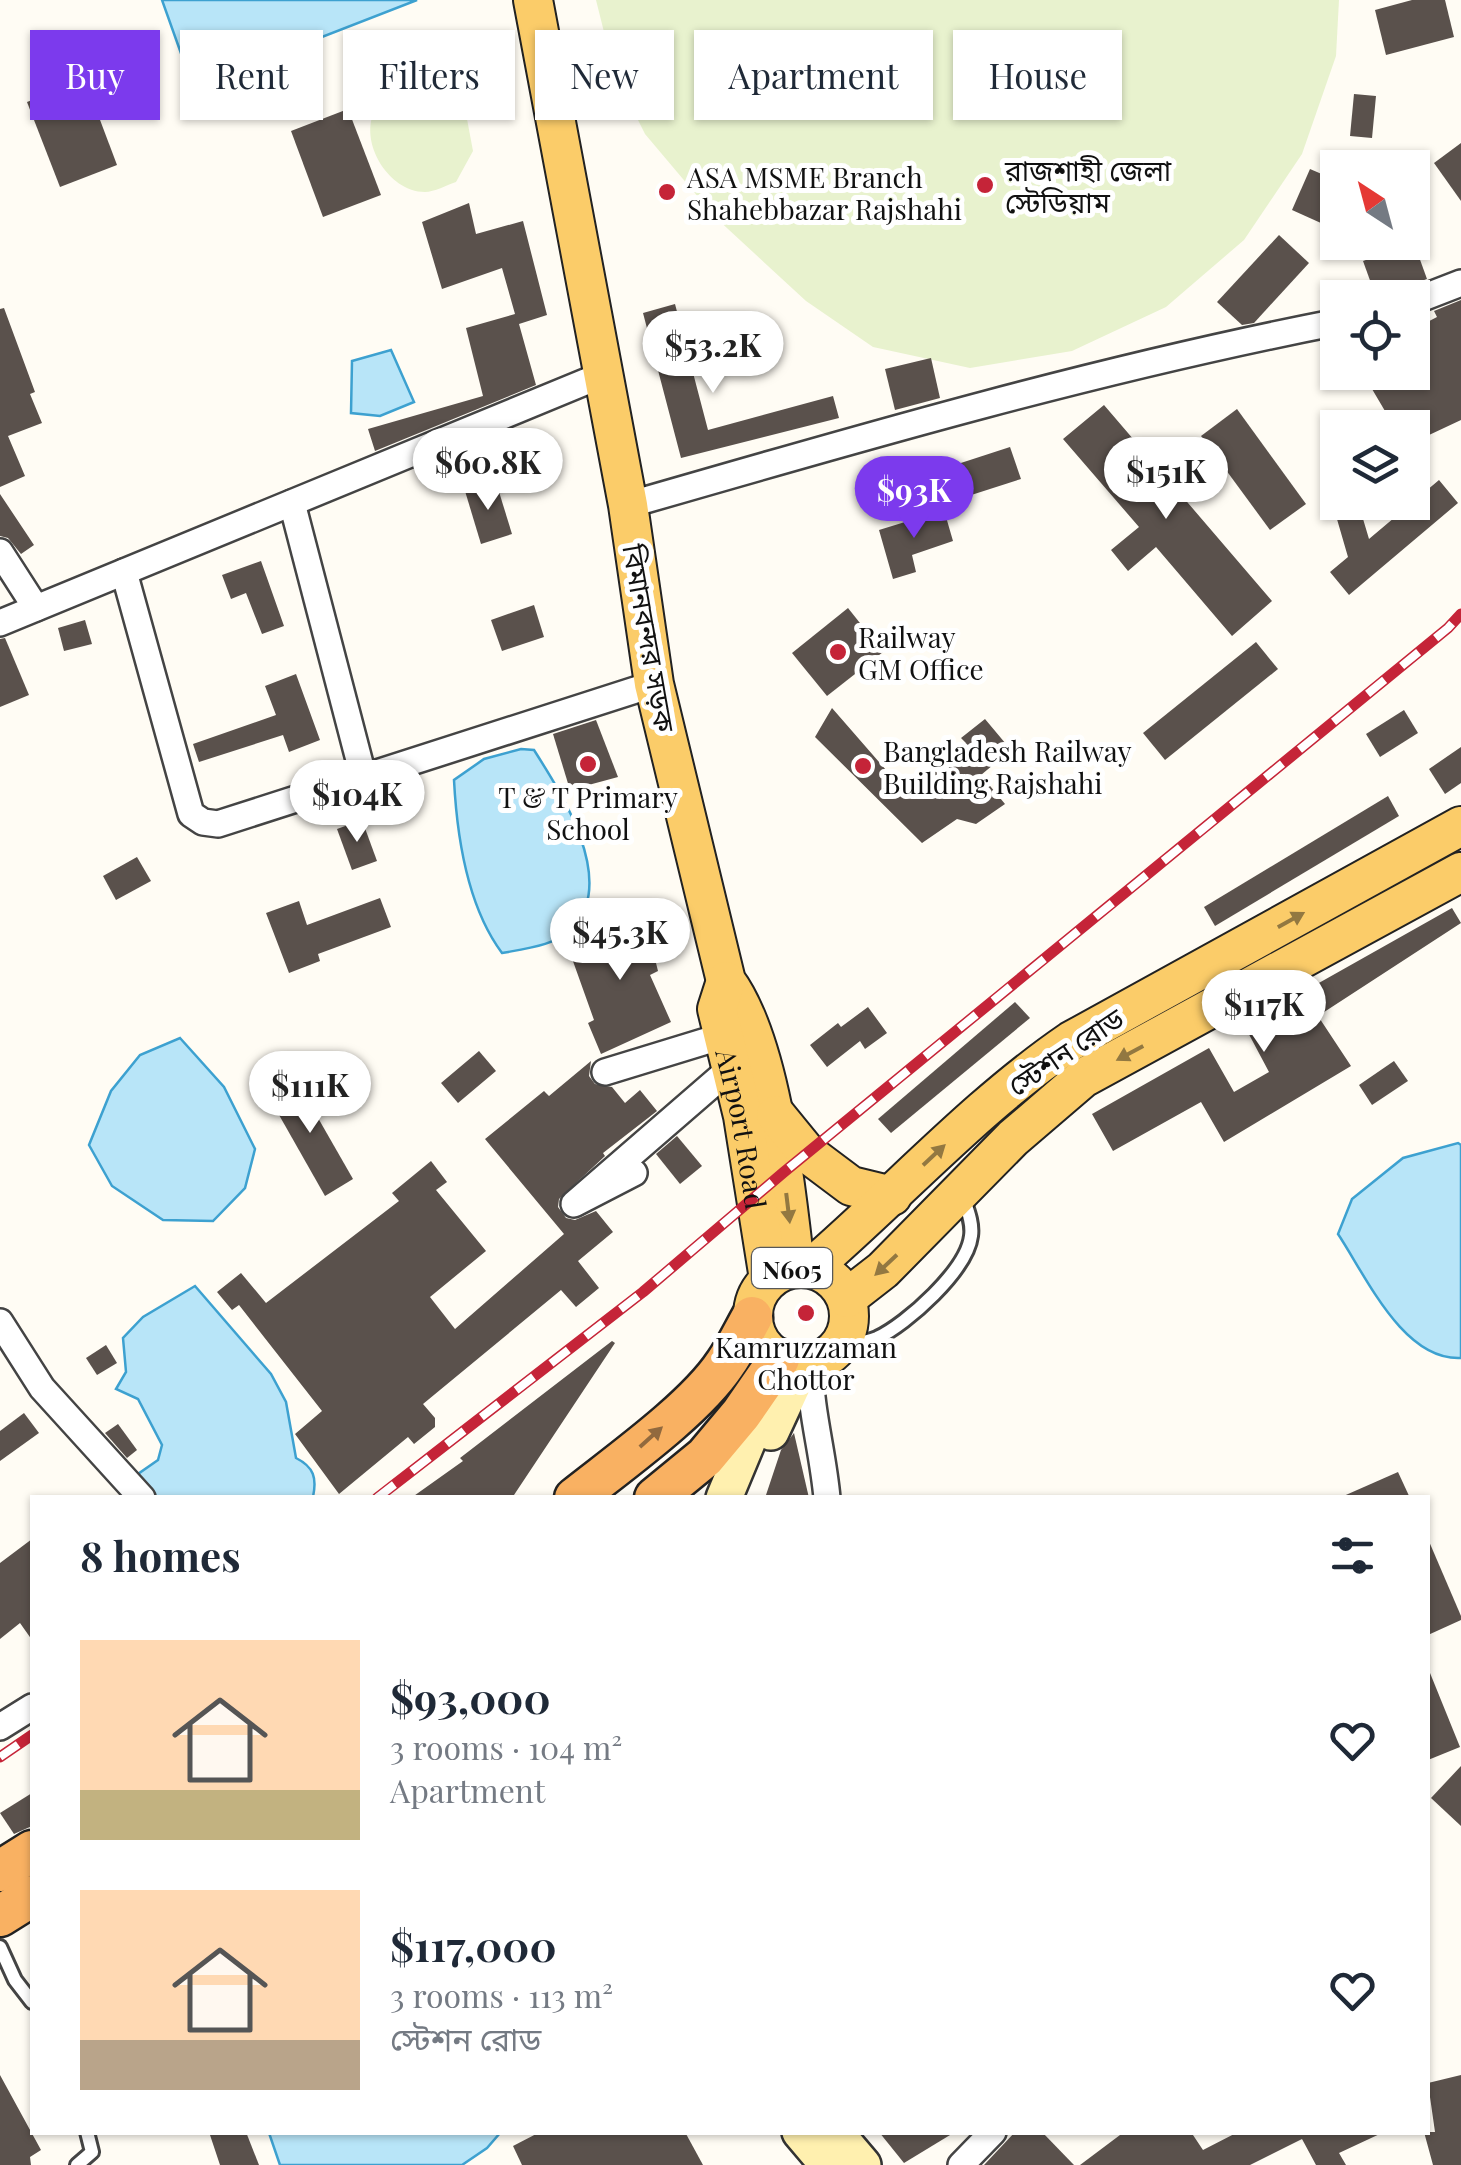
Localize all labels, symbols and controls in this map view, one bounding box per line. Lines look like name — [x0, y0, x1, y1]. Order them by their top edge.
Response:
chip: Buy — [30, 30, 160, 120]
chip: Rent — [180, 30, 323, 120]
chip: Filters — [343, 30, 515, 120]
chip: New — [535, 30, 674, 120]
chip: Apartment — [694, 30, 933, 120]
chip: House — [953, 30, 1122, 120]
north arrow — [1320, 150, 1430, 260]
map controls — [1320, 150, 1430, 520]
place label: রাজশাহী জেলা স্টেডিয়াম — [1004, 151, 1172, 220]
place label: ASA MSME Branch Shahebbazar Rajshahi — [686, 158, 962, 227]
marker: রাজশাহী জেলা স্টেডিয়াম — [974, 174, 996, 196]
marker: ASA MSME Branch Shahebbazar Rajshahi — [656, 181, 678, 203]
button: locate — [1320, 280, 1430, 390]
pin: $53.2K — [632, 311, 794, 396]
text: $53.2K — [665, 322, 761, 365]
button: layers — [1320, 410, 1430, 520]
pin: $60.8K — [407, 428, 569, 513]
pin: $151K — [1096, 437, 1236, 522]
text: $60.8K — [435, 439, 541, 482]
text: $151K — [1126, 448, 1206, 491]
pin: $93K — [855, 456, 973, 541]
text: $93K — [877, 467, 951, 510]
street label: বিমানবন্দর সড়ক — [615, 540, 685, 735]
place label: Railway GM Office — [858, 618, 984, 687]
marker: Railway GM Office — [827, 641, 849, 663]
place label: Bangladesh Railway Building Rajshahi — [883, 732, 1132, 801]
marker: T & T Primary School — [577, 753, 599, 775]
marker: Bangladesh Railway Building Rajshahi — [852, 755, 874, 777]
pin: $104K — [287, 760, 427, 845]
text: $104K — [312, 771, 402, 814]
place label: T & T Primary School — [498, 778, 678, 847]
pin: $45.3K — [539, 898, 701, 983]
text: $45.3K — [572, 909, 668, 952]
one-way arrow — [1277, 911, 1306, 928]
pin: $117K — [1194, 970, 1334, 1055]
text: $117K — [1224, 981, 1304, 1024]
street label: স্টেশন রোড — [1000, 998, 1131, 1103]
street label: Airport Road — [709, 1044, 776, 1212]
one-way arrow — [1116, 1044, 1144, 1062]
pin: $111K — [240, 1051, 380, 1136]
text: $111K — [271, 1062, 349, 1105]
one-way arrow — [922, 1144, 946, 1167]
one-way arrow — [780, 1193, 796, 1225]
road number: N605 — [752, 1248, 832, 1288]
one-way arrow — [874, 1254, 899, 1276]
marker: Kamruzzaman Chottor — [795, 1302, 817, 1324]
place label: Kamruzzaman Chottor — [715, 1328, 897, 1397]
one-way arrow — [638, 1426, 663, 1448]
text: 8 homes — [80, 1527, 241, 1583]
icon: filters — [1325, 1528, 1380, 1583]
text: $93,000 — [390, 1669, 550, 1725]
icon: home — [160, 1680, 280, 1800]
icon: heart — [1325, 1713, 1380, 1768]
text: 3 rooms · 104 m² — [390, 1725, 622, 1768]
text: Apartment — [390, 1768, 545, 1811]
text: $117,000 — [390, 1917, 557, 1973]
icon: home — [160, 1930, 280, 2050]
icon: heart — [1325, 1963, 1380, 2018]
text: 3 rooms · 113 m² — [390, 1973, 613, 2016]
text: স্টেশন রোড — [390, 2016, 541, 2059]

